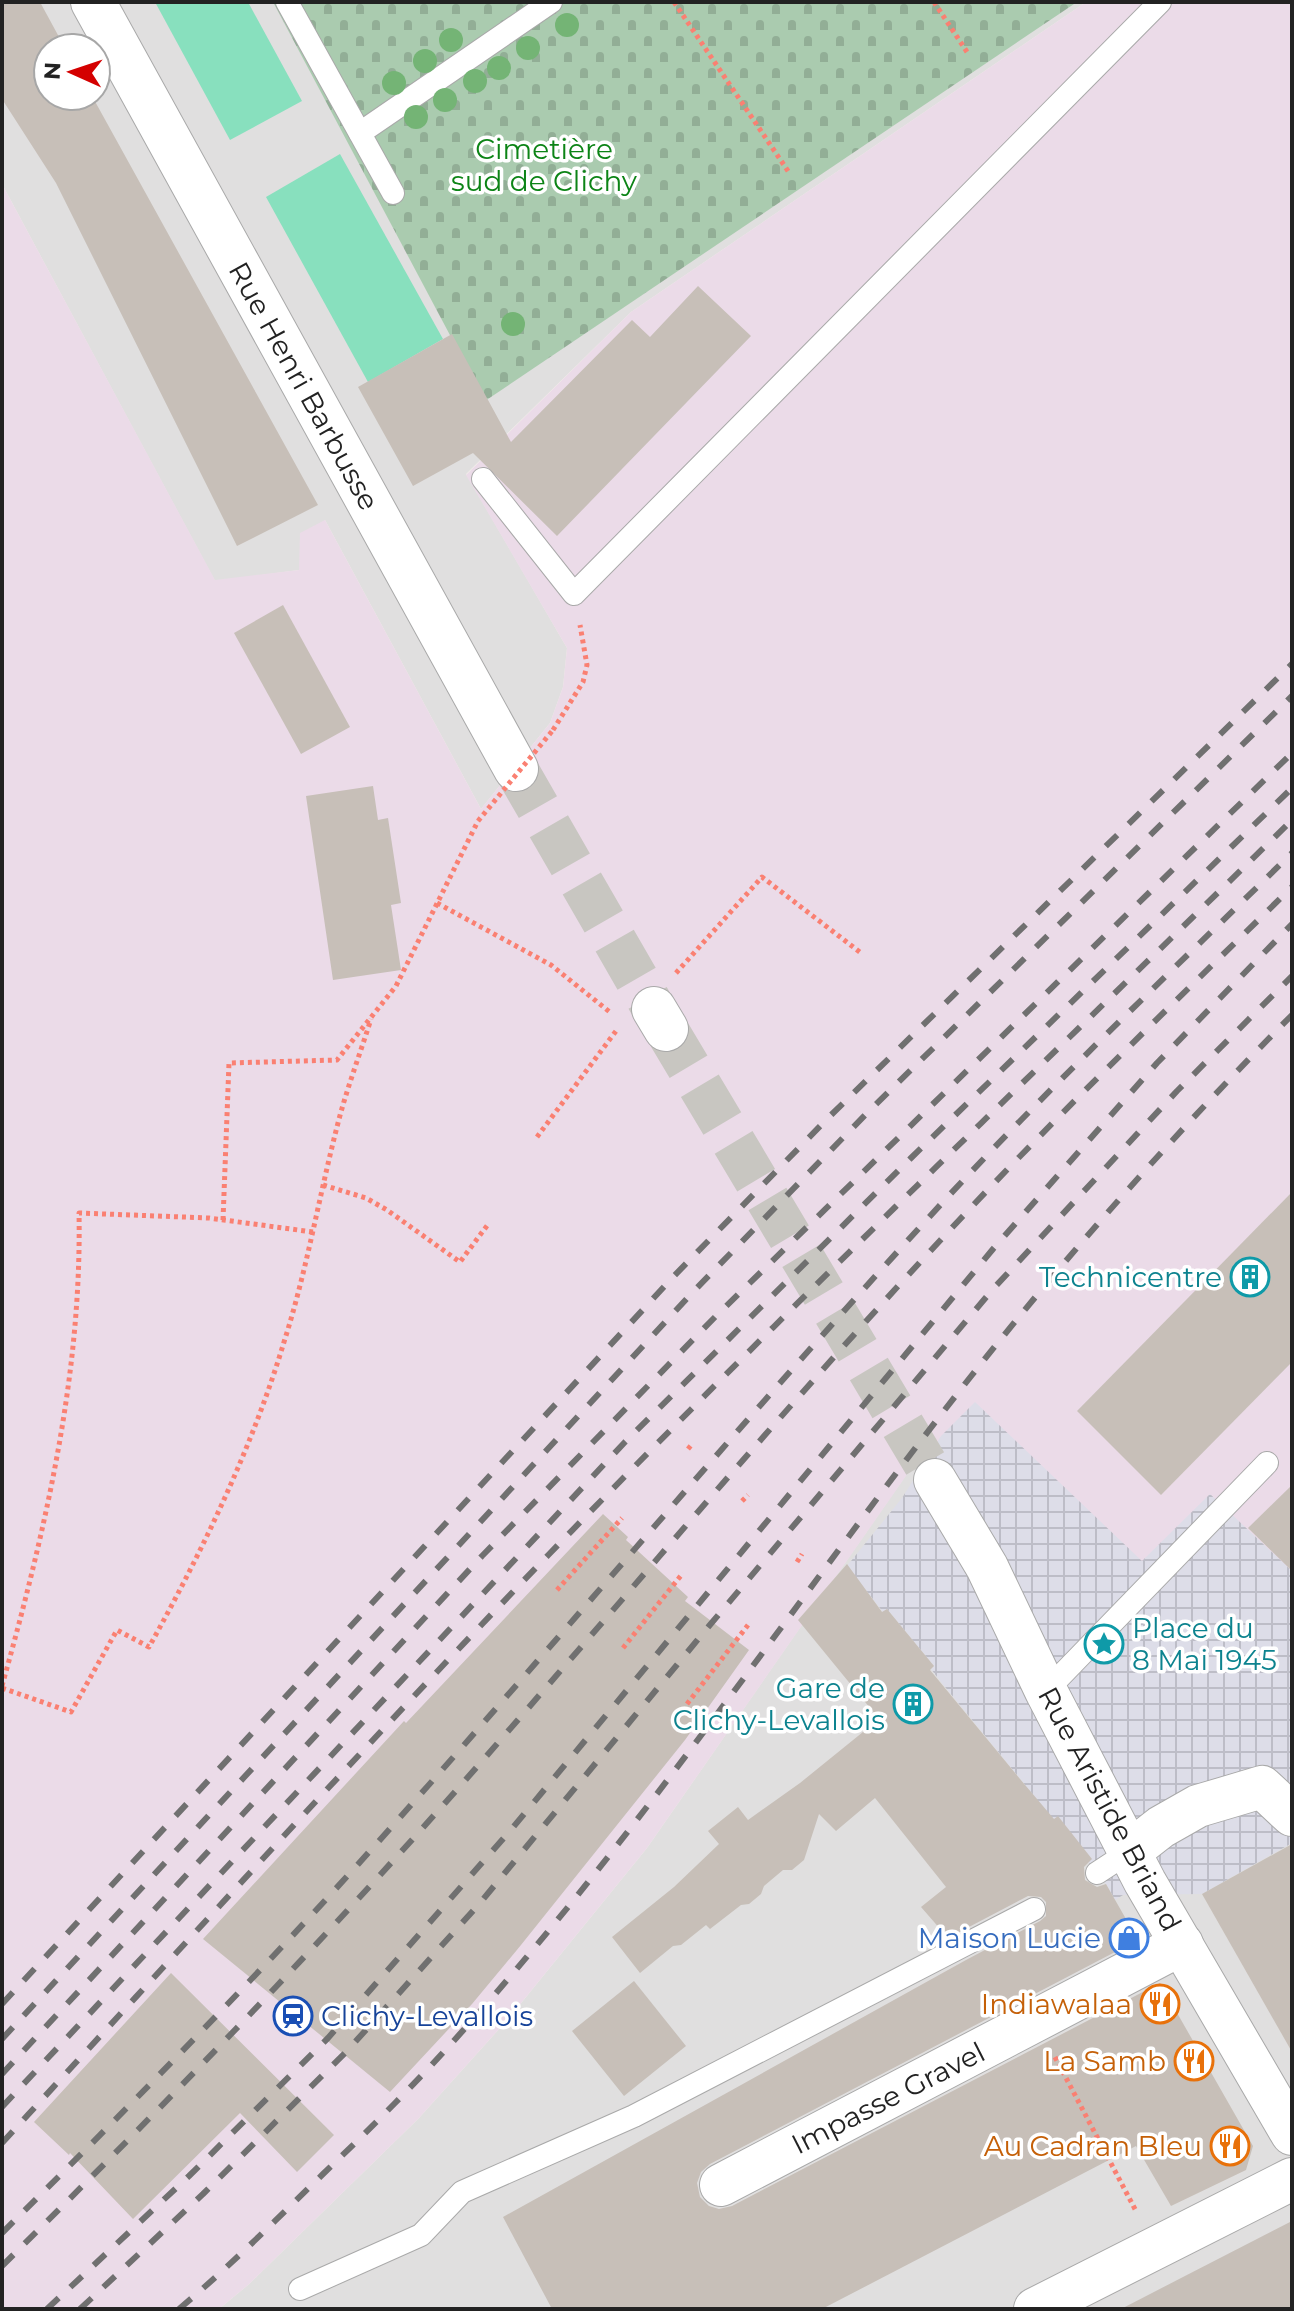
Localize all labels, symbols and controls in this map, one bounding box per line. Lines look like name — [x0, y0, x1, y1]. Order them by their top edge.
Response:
north arrow — [32, 32, 112, 112]
text: N — [39, 61, 66, 81]
park label: Cimetière sud de Clichy — [451, 132, 638, 198]
street label: Rue Henri Barbusse — [222, 256, 386, 516]
building icon: Technicentre — [1229, 1256, 1271, 1298]
place label: Technicentre — [1039, 1260, 1222, 1294]
place label: Place du 8 Mai 1945 — [1132, 1611, 1277, 1677]
place icon: Place du 8 Mai 1945 — [1083, 1623, 1125, 1665]
place label: Gare de Clichy-Levallois — [673, 1671, 885, 1737]
street label: Rue Aristide Briand — [1031, 1681, 1189, 1937]
building icon: Gare de Clichy-Levallois — [892, 1683, 934, 1725]
shop icon: Maison Lucie — [1108, 1917, 1150, 1959]
place label: Maison Lucie — [918, 1921, 1101, 1955]
restaurant icon: Indiawalaa — [1139, 1983, 1181, 2025]
place label: Indiawalaa — [981, 1987, 1132, 2021]
station icon: Clichy-Levallois — [272, 1995, 314, 2037]
place label: Clichy-Levallois — [321, 1999, 533, 2033]
street label: Impasse Gravel — [786, 2035, 990, 2161]
restaurant icon: La Samb — [1173, 2040, 1215, 2082]
place label: La Samb — [1043, 2044, 1166, 2078]
restaurant icon: Au Cadran Bleu — [1209, 2125, 1251, 2167]
place label: Au Cadran Bleu — [984, 2129, 1202, 2163]

